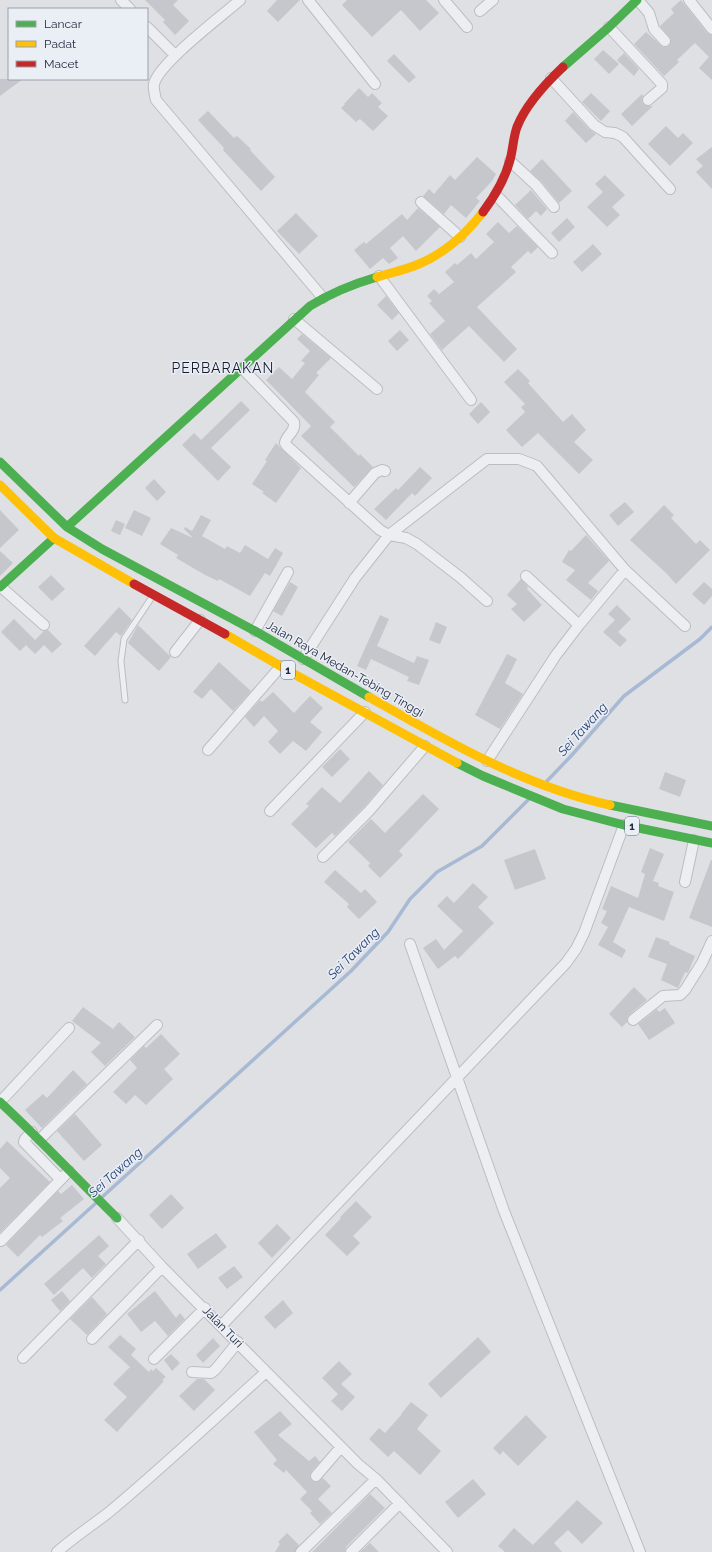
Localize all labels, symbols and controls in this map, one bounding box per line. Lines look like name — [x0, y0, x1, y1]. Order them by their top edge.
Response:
legend — [8, 8, 148, 80]
text: Lancar — [44, 17, 83, 31]
text: Padat — [44, 37, 76, 51]
text: Macet — [44, 57, 79, 71]
district label: PERBARAKAN — [172, 360, 274, 376]
street label: Jalan Raya Medan-Tebing Tinggi — [264, 618, 426, 720]
road number: 1 — [281, 661, 295, 679]
water label: Sei Tawang — [554, 699, 610, 760]
road number: 1 — [625, 817, 639, 835]
water label: Sei Tawang — [324, 924, 382, 983]
water label: Sei Tawang — [85, 1144, 145, 1201]
street label: Jalan Turi — [200, 1303, 246, 1351]

